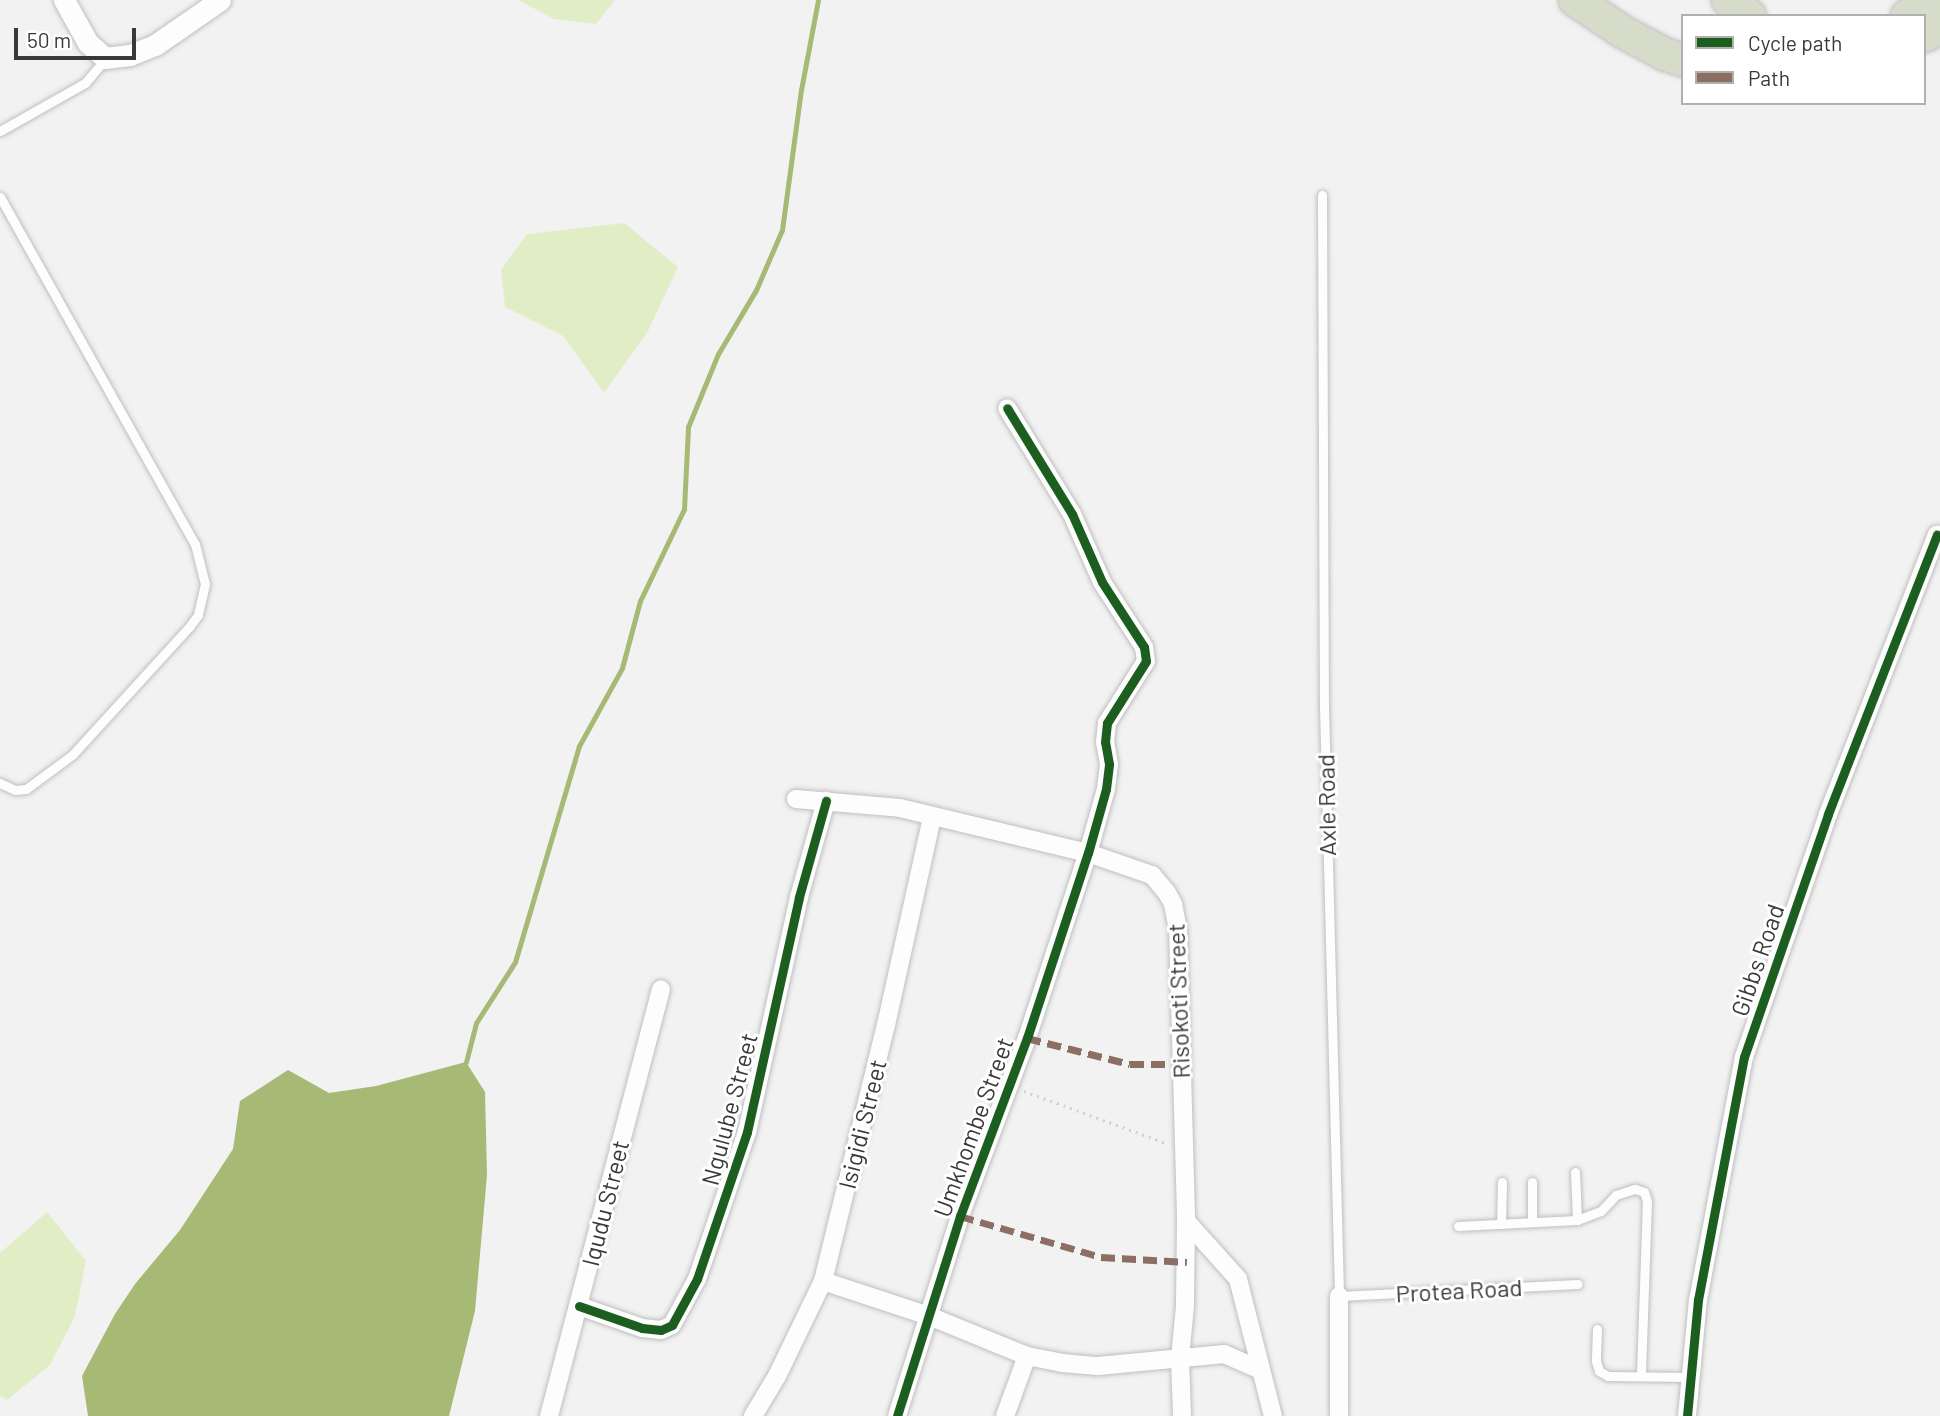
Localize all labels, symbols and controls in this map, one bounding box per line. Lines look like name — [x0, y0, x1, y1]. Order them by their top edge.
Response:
scale bar — [18, 14, 140, 58]
legend — [1681, 14, 1926, 105]
text: 50 m — [27, 27, 71, 52]
text: Cycle path — [1748, 30, 1842, 55]
text: Path — [1748, 65, 1790, 90]
street label: Axle Road — [1311, 754, 1341, 856]
street label: Gibbs Road — [1724, 900, 1790, 1020]
street label: Risokoti Street — [1161, 923, 1195, 1079]
street label: Ngulube Street — [695, 1030, 763, 1188]
street label: Umkhombe Street — [927, 1033, 1019, 1221]
street label: Isigidi Street — [832, 1056, 892, 1192]
street label: Iqudu Street — [575, 1137, 635, 1269]
street label: Protea Road — [1395, 1272, 1523, 1308]

